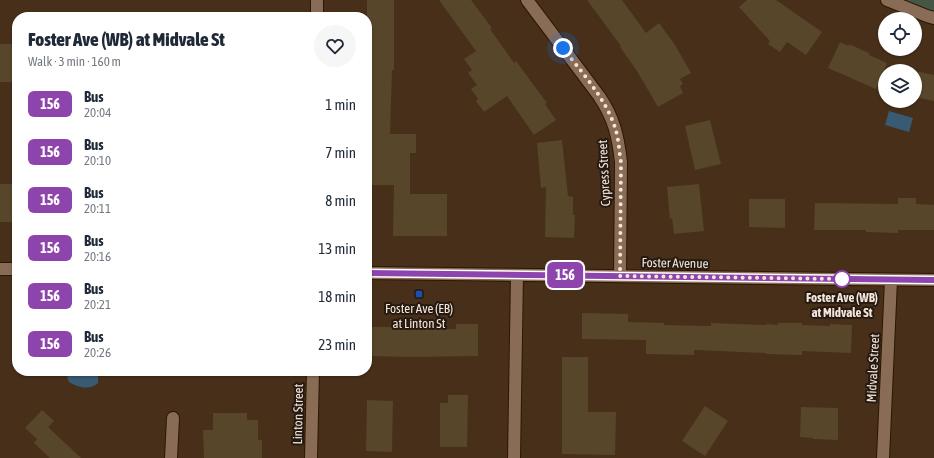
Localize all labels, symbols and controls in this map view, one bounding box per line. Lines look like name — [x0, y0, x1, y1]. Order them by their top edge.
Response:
map controls — [878, 12, 922, 108]
button: locate — [878, 12, 922, 56]
button: heart — [314, 25, 356, 67]
text: Foster Ave (WB) at Midvale St — [28, 28, 225, 50]
your location — [553, 38, 573, 58]
text: Walk · 3 min · 160 m — [28, 54, 121, 69]
button: layers — [878, 64, 922, 108]
text: Bus — [84, 88, 104, 105]
text: 156 — [40, 96, 60, 112]
text: 1 min — [325, 96, 356, 113]
text: 20:04 — [84, 105, 111, 120]
text: Bus — [84, 136, 104, 153]
street label: Cypress Street — [595, 139, 613, 207]
text: 156 — [40, 144, 60, 160]
text: 7 min — [325, 144, 356, 161]
text: 20:10 — [84, 153, 111, 168]
text: Bus — [84, 184, 104, 201]
text: 156 — [40, 192, 60, 208]
text: 8 min — [325, 192, 356, 209]
text: 20:11 — [84, 201, 111, 216]
text: Bus — [84, 232, 104, 249]
text: 156 — [40, 240, 60, 256]
text: 13 min — [318, 240, 356, 257]
text: 20:16 — [84, 249, 111, 264]
street label: Foster Avenue — [641, 255, 709, 271]
line badge: 156 — [542, 262, 588, 288]
text: 156 — [555, 267, 575, 283]
marker: Foster Ave (WB) at Midvale St — [833, 270, 851, 288]
text: Bus — [84, 280, 104, 297]
text: 156 — [40, 288, 60, 304]
text: 18 min — [318, 288, 356, 305]
marker: Foster Ave (EB) at Linton St — [414, 289, 424, 299]
place label: Foster Ave (WB) at Midvale St — [806, 290, 878, 320]
text: 20:21 — [84, 297, 111, 312]
place label: Foster Ave (EB) at Linton St — [385, 301, 453, 331]
text: Bus — [84, 328, 104, 345]
street label: Midvale Street — [864, 333, 882, 403]
text: 156 — [40, 336, 60, 352]
text: 23 min — [318, 336, 356, 353]
text: 20:26 — [84, 345, 111, 360]
street label: Linton Street — [290, 383, 306, 444]

